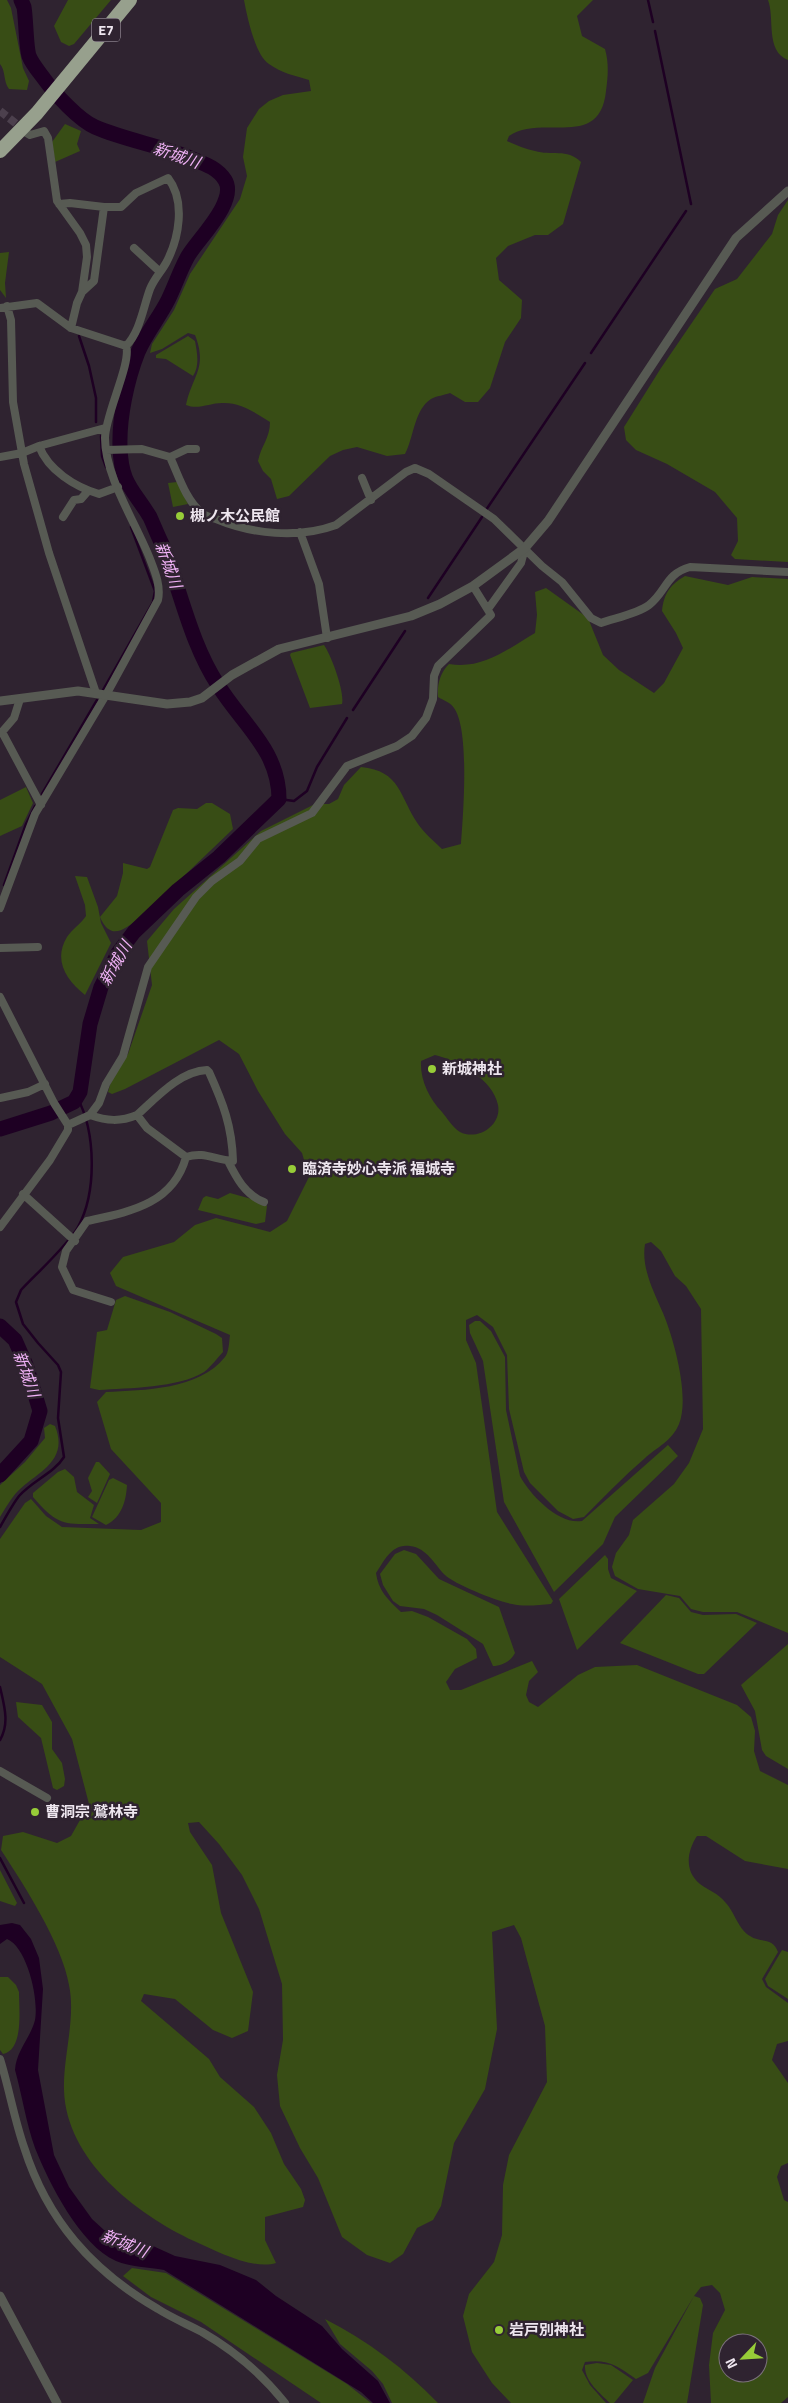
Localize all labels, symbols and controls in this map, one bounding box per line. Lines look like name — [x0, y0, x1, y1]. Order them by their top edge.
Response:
road number: E7 — [92, 18, 120, 42]
water label: 新城川 — [150, 136, 205, 175]
place label: 槻ノ木公民館 — [190, 504, 280, 527]
marker: 槻ノ木公民館 — [174, 510, 186, 522]
water label: 新城川 — [150, 538, 189, 594]
water label: 新城川 — [93, 934, 138, 990]
place label: 新城神社 — [442, 1057, 502, 1080]
marker: 新城神社 — [426, 1063, 438, 1075]
place label: 臨済寺妙心寺派 福城寺 — [302, 1157, 455, 1180]
marker: 臨済寺妙心寺派 福城寺 — [286, 1163, 298, 1175]
water label: 新城川 — [8, 1347, 47, 1403]
place label: 曹洞宗 鷲林寺 — [45, 1800, 138, 1823]
marker: 曹洞宗 鷲林寺 — [29, 1806, 41, 1818]
water label: 新城川 — [98, 2223, 154, 2264]
place label: 岩戸別神社 — [509, 2318, 584, 2341]
marker: 岩戸別神社 — [493, 2324, 505, 2336]
north arrow — [718, 2333, 768, 2383]
text: N — [719, 2355, 742, 2373]

